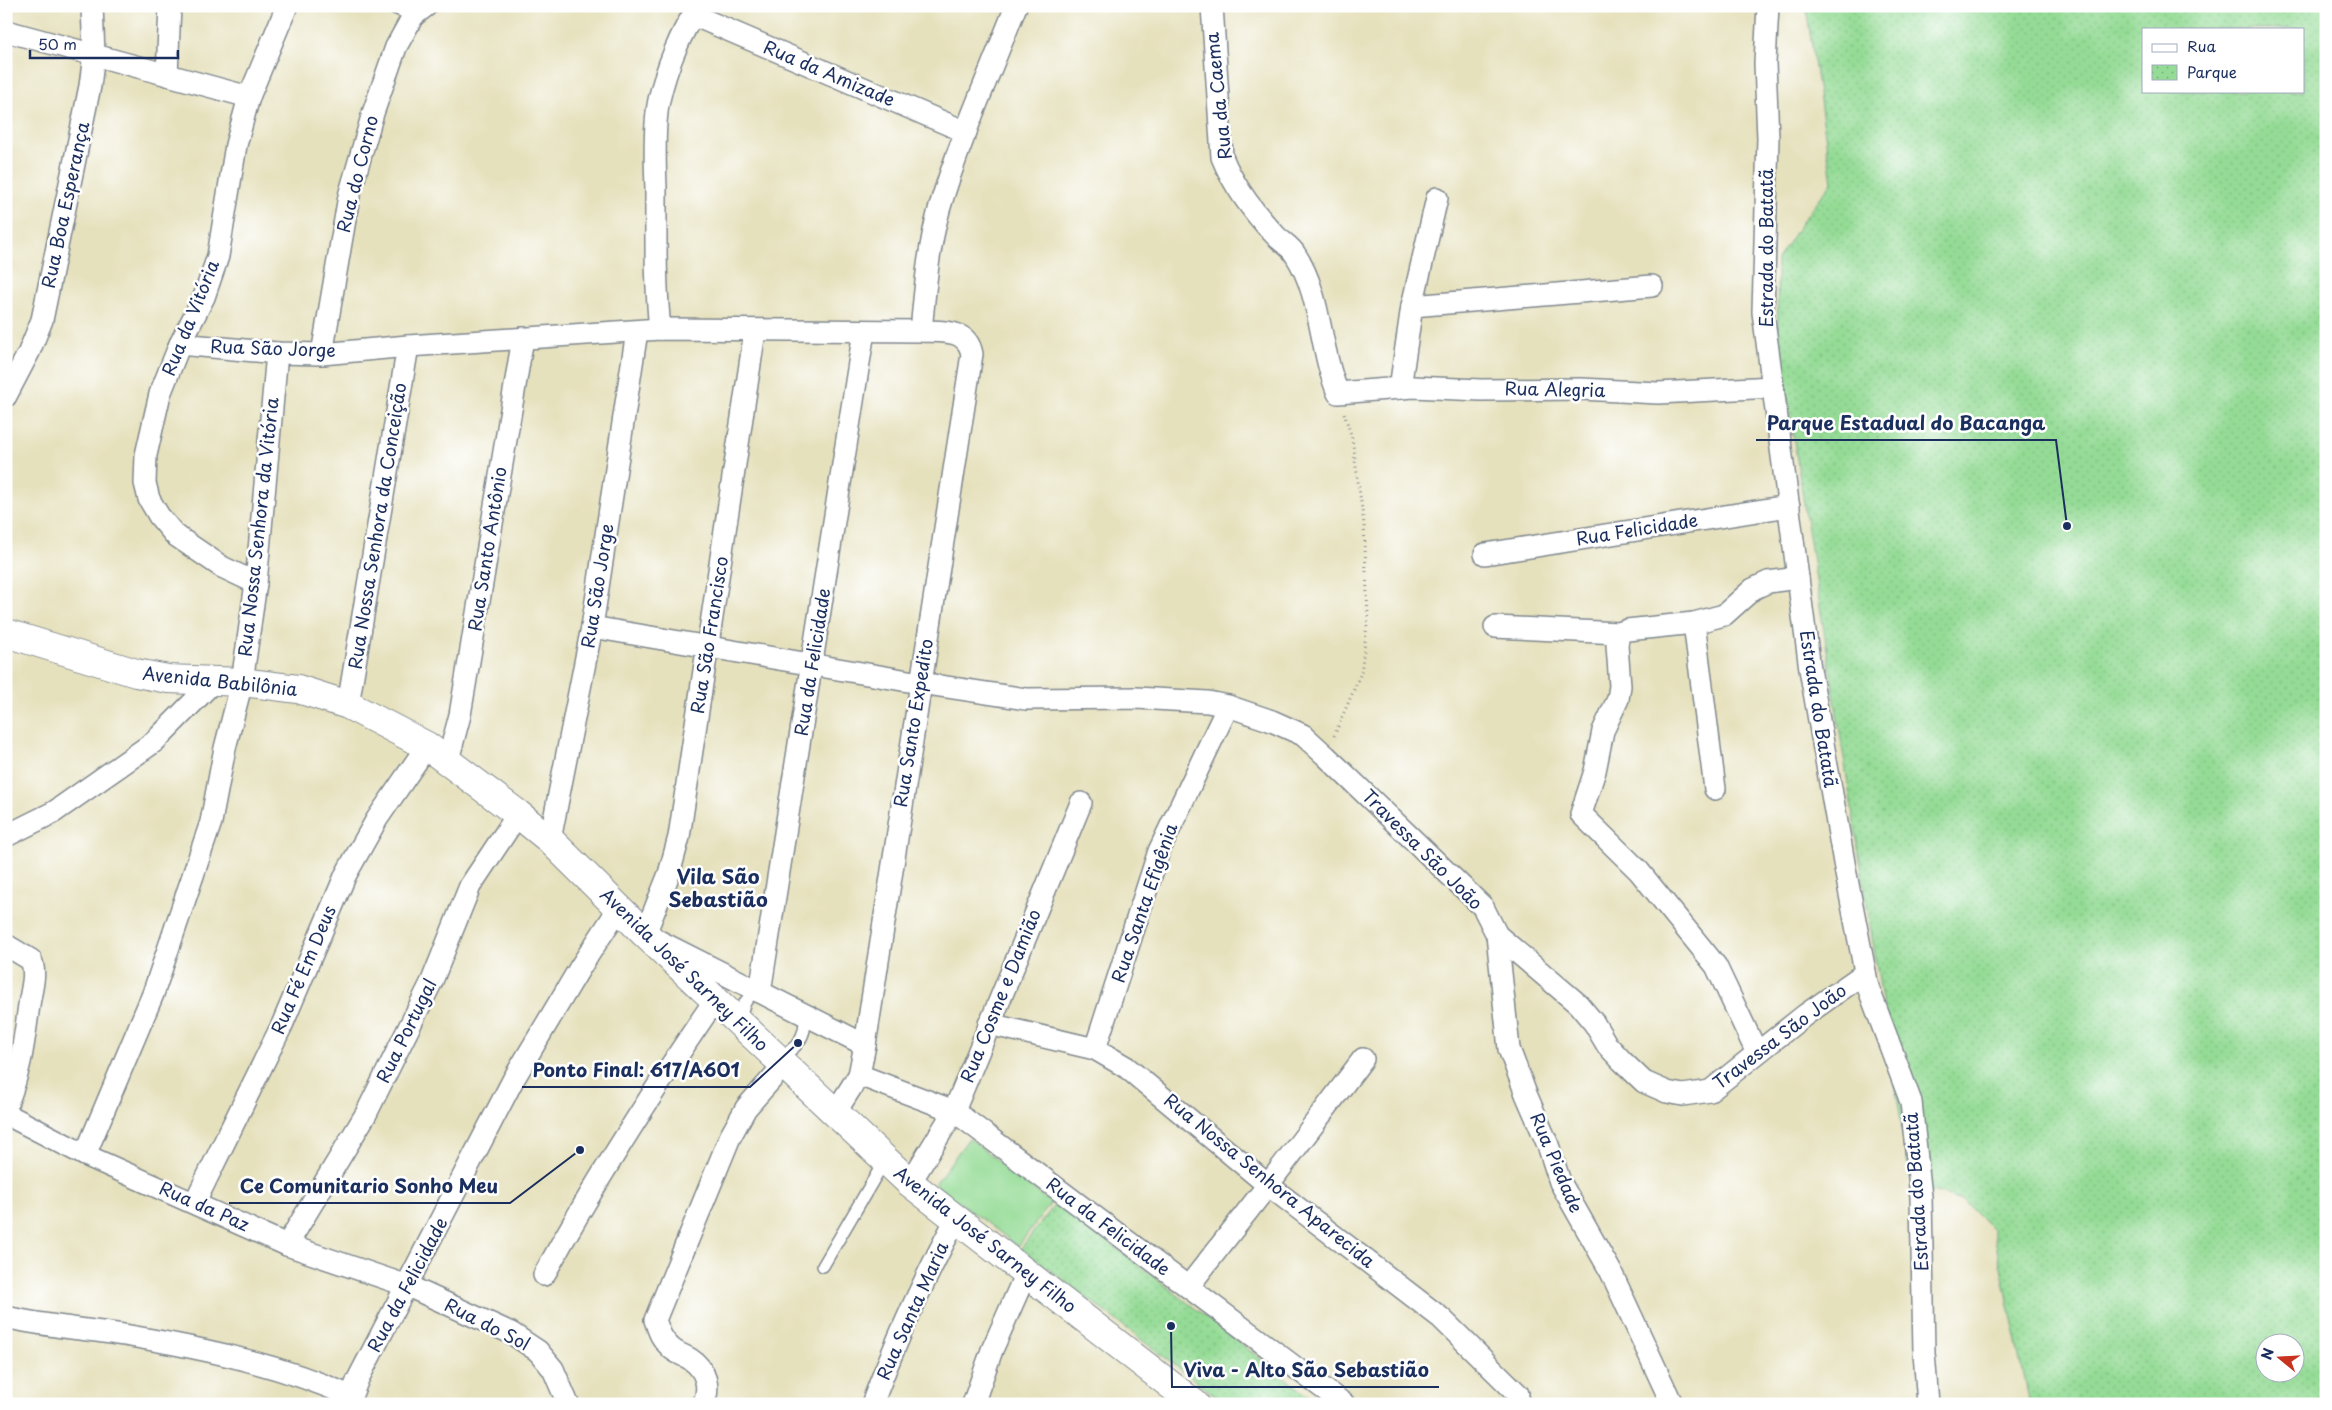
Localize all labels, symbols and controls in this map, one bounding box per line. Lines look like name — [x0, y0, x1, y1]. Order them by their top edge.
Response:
scale bar — [30, 28, 178, 60]
legend — [2142, 28, 2304, 92]
street label: Rua da Caema — [1197, 30, 1238, 161]
text: 50 m — [38, 32, 77, 55]
street label: Rua da Amizade — [760, 33, 899, 112]
text: Rua — [2187, 34, 2216, 57]
text: Parque — [2187, 60, 2237, 83]
street label: Rua do Corno — [329, 112, 384, 235]
street label: Rua Boa Esperança — [34, 118, 96, 290]
street label: Estrada do Batatã — [1752, 168, 1779, 328]
street label: Rua da Vitória — [154, 255, 225, 380]
street label: Rua São Jorge — [210, 332, 336, 363]
street label: Rua Alegria — [1504, 374, 1606, 403]
street label: Rua Nossa Senhora da Conceição — [341, 381, 413, 671]
street label: Rua Nossa Senhora da Vitória — [230, 395, 285, 658]
callout: Parque Estadual do Bacanga — [1756, 406, 2056, 440]
text: Parque Estadual do Bacanga — [1767, 408, 2046, 436]
street label: Rua Santo Antônio — [460, 465, 513, 633]
street label: Rua Felicidade — [1574, 506, 1700, 551]
street label: Rua São Jorge — [573, 522, 620, 650]
street label: Rua São Francisco — [683, 554, 734, 715]
street label: Rua da Felicidade — [787, 586, 837, 738]
street label: Estrada do Batatã — [1794, 628, 1845, 790]
street label: Rua Santo Expedito — [886, 636, 939, 809]
street label: Avenida Babilônia — [141, 659, 299, 702]
street label: Travessa São João — [1356, 782, 1490, 916]
street label: Rua Santa Efigênia — [1104, 819, 1184, 986]
district label: Vila São Sebastião — [668, 861, 768, 914]
street label: Avenida José Sarney Filho — [595, 881, 775, 1057]
street label: Rua Fé Em Deus — [263, 901, 342, 1038]
street label: Rua Cosme e Damião — [952, 905, 1047, 1086]
street label: Rua Portugal — [369, 974, 443, 1087]
street label: Travessa São João — [1707, 976, 1852, 1095]
callout: Ponto Final: 617/A601 — [522, 1053, 750, 1087]
text: Ponto Final: 617/A601 — [532, 1055, 740, 1083]
street label: Rua Nossa Senhora Aparecida — [1159, 1086, 1382, 1274]
street label: Rua Piedade — [1524, 1108, 1591, 1217]
street label: Estrada do Batatã — [1896, 1111, 1935, 1272]
street label: Avenida José Sarney Filho — [889, 1159, 1083, 1319]
callout: Ce Comunitario Sonho Meu — [229, 1169, 510, 1203]
street label: Rua da Felicidade — [1041, 1170, 1177, 1282]
text: Ce Comunitario Sonho Meu — [240, 1171, 498, 1199]
street label: Rua da Paz — [155, 1174, 254, 1238]
street label: Rua da Felicidade — [360, 1212, 454, 1357]
street label: Rua Santa Maria — [869, 1236, 955, 1384]
street label: Rua do Sol — [440, 1291, 535, 1357]
north arrow — [2254, 1332, 2304, 1382]
text: N — [2255, 1345, 2279, 1362]
callout: Viva - Alto São Sebastião — [1172, 1353, 1439, 1387]
text: Viva - Alto São Sebastião — [1183, 1355, 1429, 1383]

